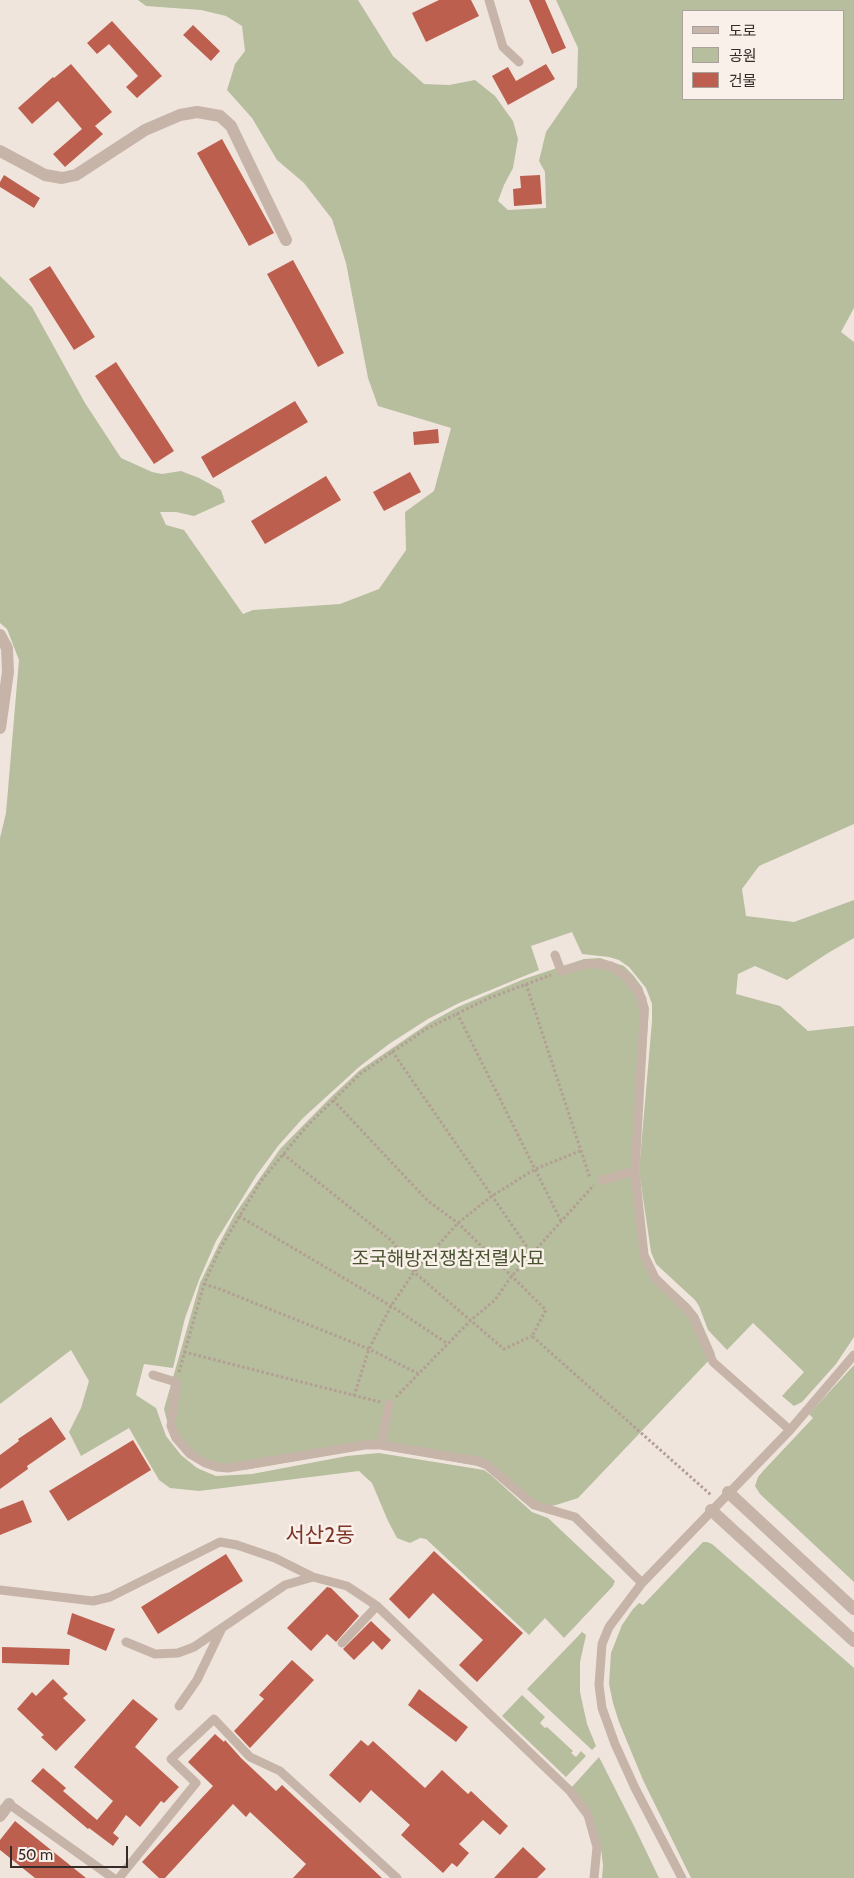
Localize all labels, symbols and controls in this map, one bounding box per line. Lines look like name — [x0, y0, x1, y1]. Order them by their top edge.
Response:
legend — [682, 10, 844, 100]
text: 도로 — [729, 22, 757, 40]
text: 공원 — [729, 47, 757, 65]
text: 건물 — [729, 72, 757, 90]
park label: 조국해방전쟁참전렬사묘 — [352, 1248, 544, 1270]
district label: 서산2동 — [286, 1523, 354, 1549]
scale bar — [12, 1836, 130, 1868]
text: 50 m — [18, 1846, 53, 1864]

